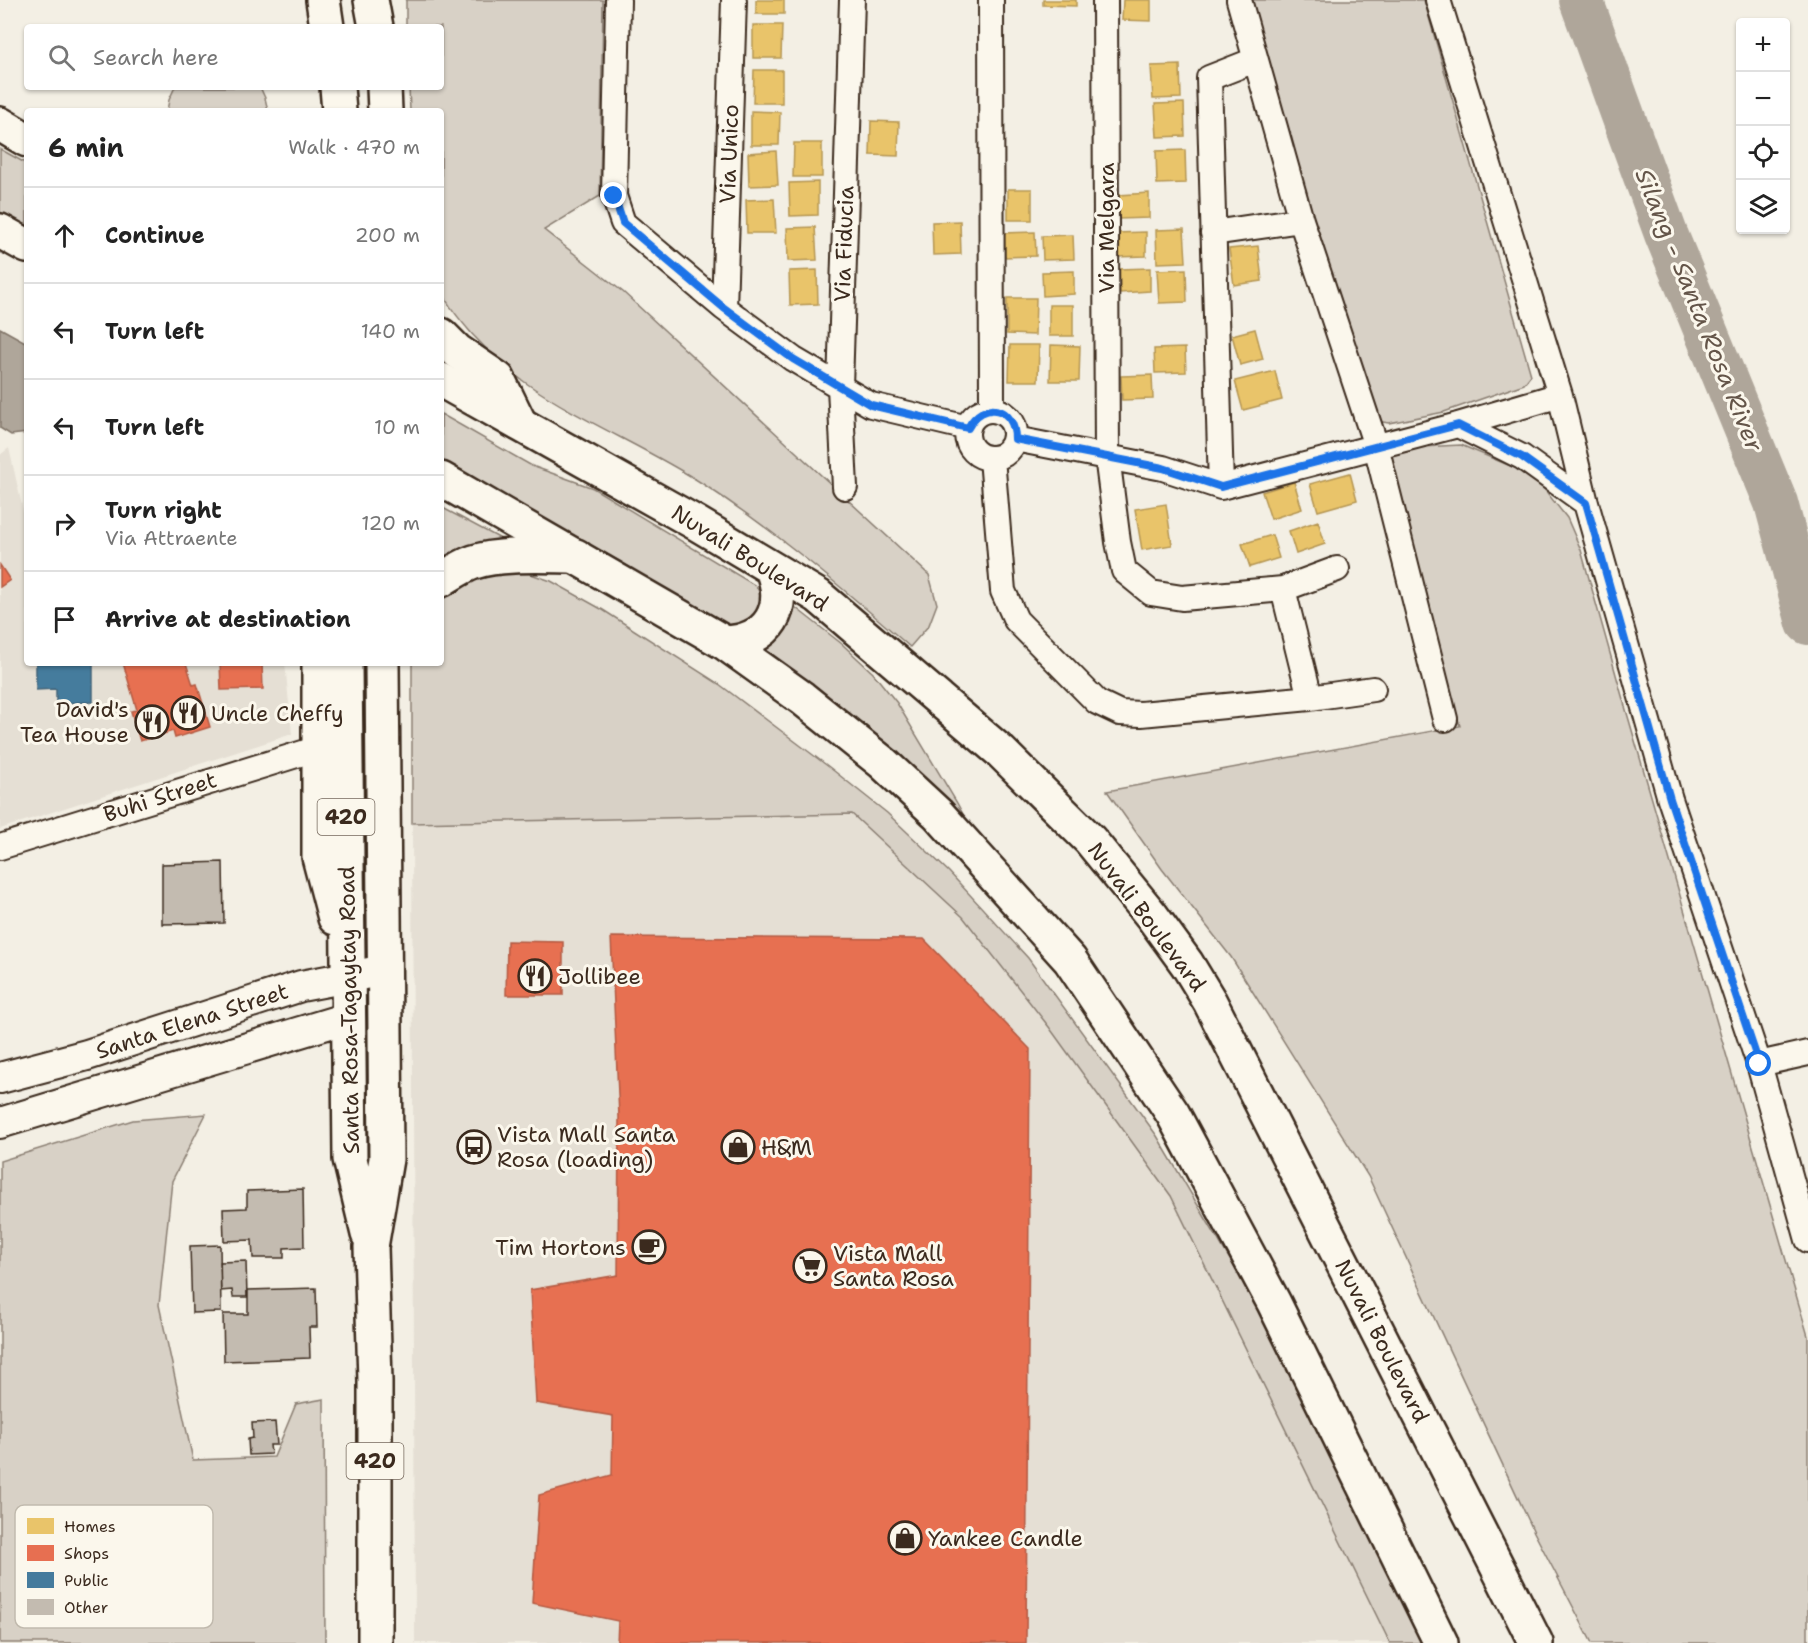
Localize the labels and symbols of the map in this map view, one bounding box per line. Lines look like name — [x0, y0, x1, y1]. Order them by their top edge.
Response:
street label: Via Unico — [713, 104, 745, 204]
street label: Via Melgara — [1092, 162, 1121, 293]
water label: Silang - Santa Rosa River — [1627, 164, 1771, 457]
route end — [600, 182, 626, 208]
street label: Via Fiducia — [827, 185, 861, 303]
street label: Nuvali Boulevard — [666, 498, 834, 618]
place label: David's Tea House — [20, 695, 129, 749]
restaurant icon: Uncle Cheffy — [170, 695, 206, 731]
place label: Uncle Cheffy — [211, 699, 344, 728]
restaurant icon: David's Tea House — [134, 704, 170, 740]
street label: Buhi Street — [100, 765, 220, 829]
road number: 420 — [318, 799, 374, 835]
street label: Nuvali Boulevard — [1081, 836, 1213, 998]
street label: Santa Rosa-Tagaytay Road — [332, 866, 366, 1154]
restaurant icon: Jollibee — [517, 958, 553, 994]
place label: Jollibee — [558, 962, 641, 991]
street label: Santa Elena Street — [92, 976, 292, 1066]
route start — [1745, 1050, 1771, 1076]
place label: Vista Mall Santa Rosa (loading) — [497, 1120, 676, 1174]
bus stop icon: Vista Mall Santa Rosa (loading) — [456, 1129, 492, 1165]
shop icon: H&M — [720, 1129, 756, 1165]
place label: H&M — [761, 1133, 812, 1162]
cafe icon: Tim Hortons — [631, 1229, 667, 1265]
place label: Tim Hortons — [495, 1233, 626, 1262]
place label: Vista Mall Santa Rosa — [833, 1239, 954, 1293]
supermarket icon: Vista Mall Santa Rosa — [792, 1248, 828, 1284]
street label: Nuvali Boulevard — [1328, 1254, 1436, 1428]
road number: 420 — [346, 1443, 404, 1479]
legend — [15, 1505, 213, 1628]
text: Homes — [64, 1516, 116, 1537]
shop icon: Yankee Candle — [887, 1520, 923, 1556]
place label: Yankee Candle — [928, 1524, 1083, 1553]
text: Shops — [64, 1543, 109, 1564]
text: Public — [64, 1570, 109, 1591]
text: Other — [64, 1597, 108, 1618]

